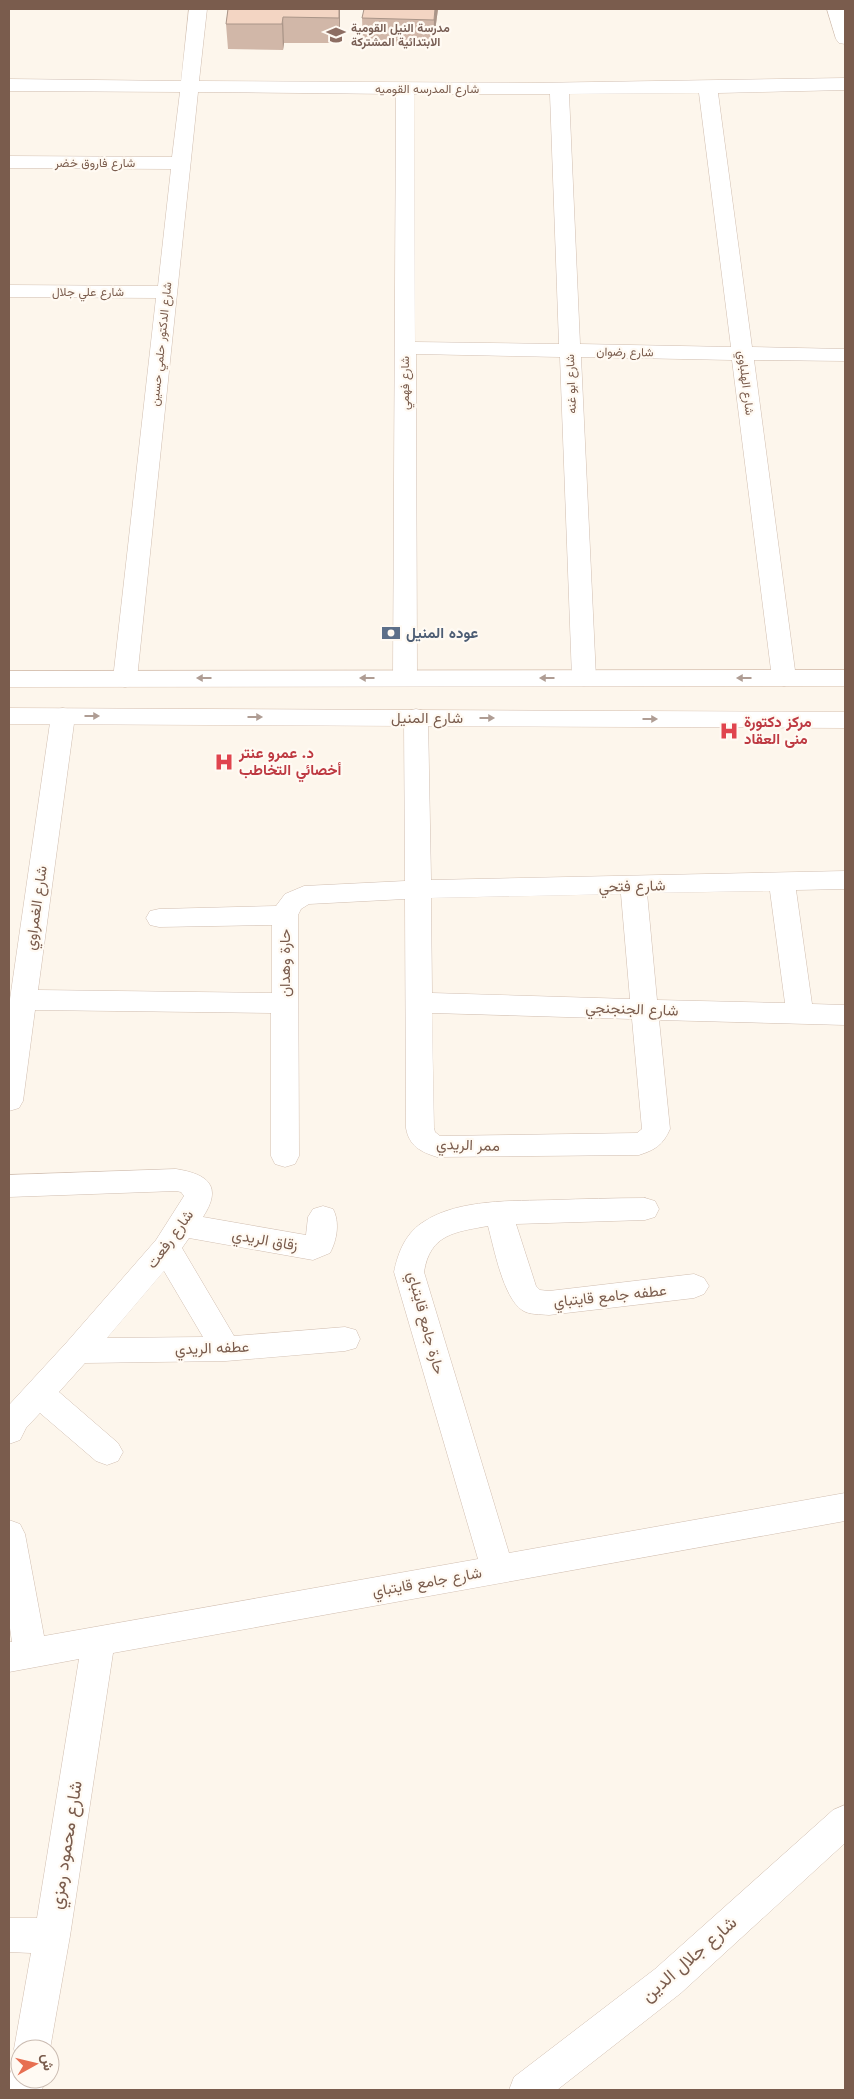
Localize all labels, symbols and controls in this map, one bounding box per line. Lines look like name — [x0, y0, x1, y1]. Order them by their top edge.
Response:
place label: مدرسة النيل القومية الابتدائية المشتركة — [351, 19, 450, 51]
school or university icon: مدرسة النيل القومية الابتدائية المشتركة — [325, 24, 347, 46]
street label: شارع المدرسه القوميه — [375, 80, 479, 98]
street label: شارع فاروق خضر — [54, 154, 135, 172]
street label: شارع الدكتور حلمي حسين — [146, 281, 177, 407]
street label: شارع علي جلال — [52, 283, 124, 302]
street label: شارع رضوان — [596, 343, 654, 361]
street label: شارع الهلباوي — [732, 350, 759, 416]
street label: شارع ابو غنه — [561, 354, 581, 414]
street label: شارع فهمي — [396, 356, 415, 410]
bank icon: عوده المنيل — [380, 622, 402, 644]
place label: عوده المنيل — [406, 622, 478, 644]
one-way arrow — [196, 674, 212, 682]
one-way arrow — [358, 674, 374, 682]
one-way arrow — [538, 674, 554, 682]
one-way arrow — [736, 674, 752, 682]
street label: شارع المنيل — [391, 707, 463, 729]
place label: مركز دكتورة منى العقاد — [744, 711, 812, 750]
one-way arrow — [85, 712, 101, 720]
one-way arrow — [247, 713, 263, 721]
one-way arrow — [480, 714, 496, 722]
one-way arrow — [642, 715, 658, 723]
hospital icon: مركز دكتورة منى العقاد — [718, 720, 740, 742]
place label: د. عمرو عنتر أخصائي التخاطب — [238, 742, 341, 783]
hospital icon: د. عمرو عنتر أخصائي التخاطب — [213, 751, 235, 773]
street label: شارع الغمراوي — [19, 864, 55, 952]
street label: شارع فتحي — [598, 874, 666, 900]
street label: حارة وهدان — [274, 929, 296, 997]
street label: شارع الجنجنجي — [585, 996, 679, 1024]
street label: ممر الريدي — [436, 1133, 500, 1159]
street label: شارع رفعت — [141, 1205, 199, 1273]
street label: زقاق الريدي — [230, 1223, 300, 1259]
street label: حارة جامع قايتباي — [400, 1269, 450, 1377]
street label: عطفه جامع قايتباي — [552, 1279, 668, 1315]
street label: عطفه الريدي — [174, 1336, 250, 1362]
street label: شارع جامع قايتباي — [371, 1562, 484, 1604]
street label: شارع محمود رمزي — [43, 1779, 91, 1911]
street label: شارع جلال الدين — [635, 1910, 743, 2008]
north arrow — [10, 2039, 60, 2089]
text: ش — [37, 2052, 59, 2072]

